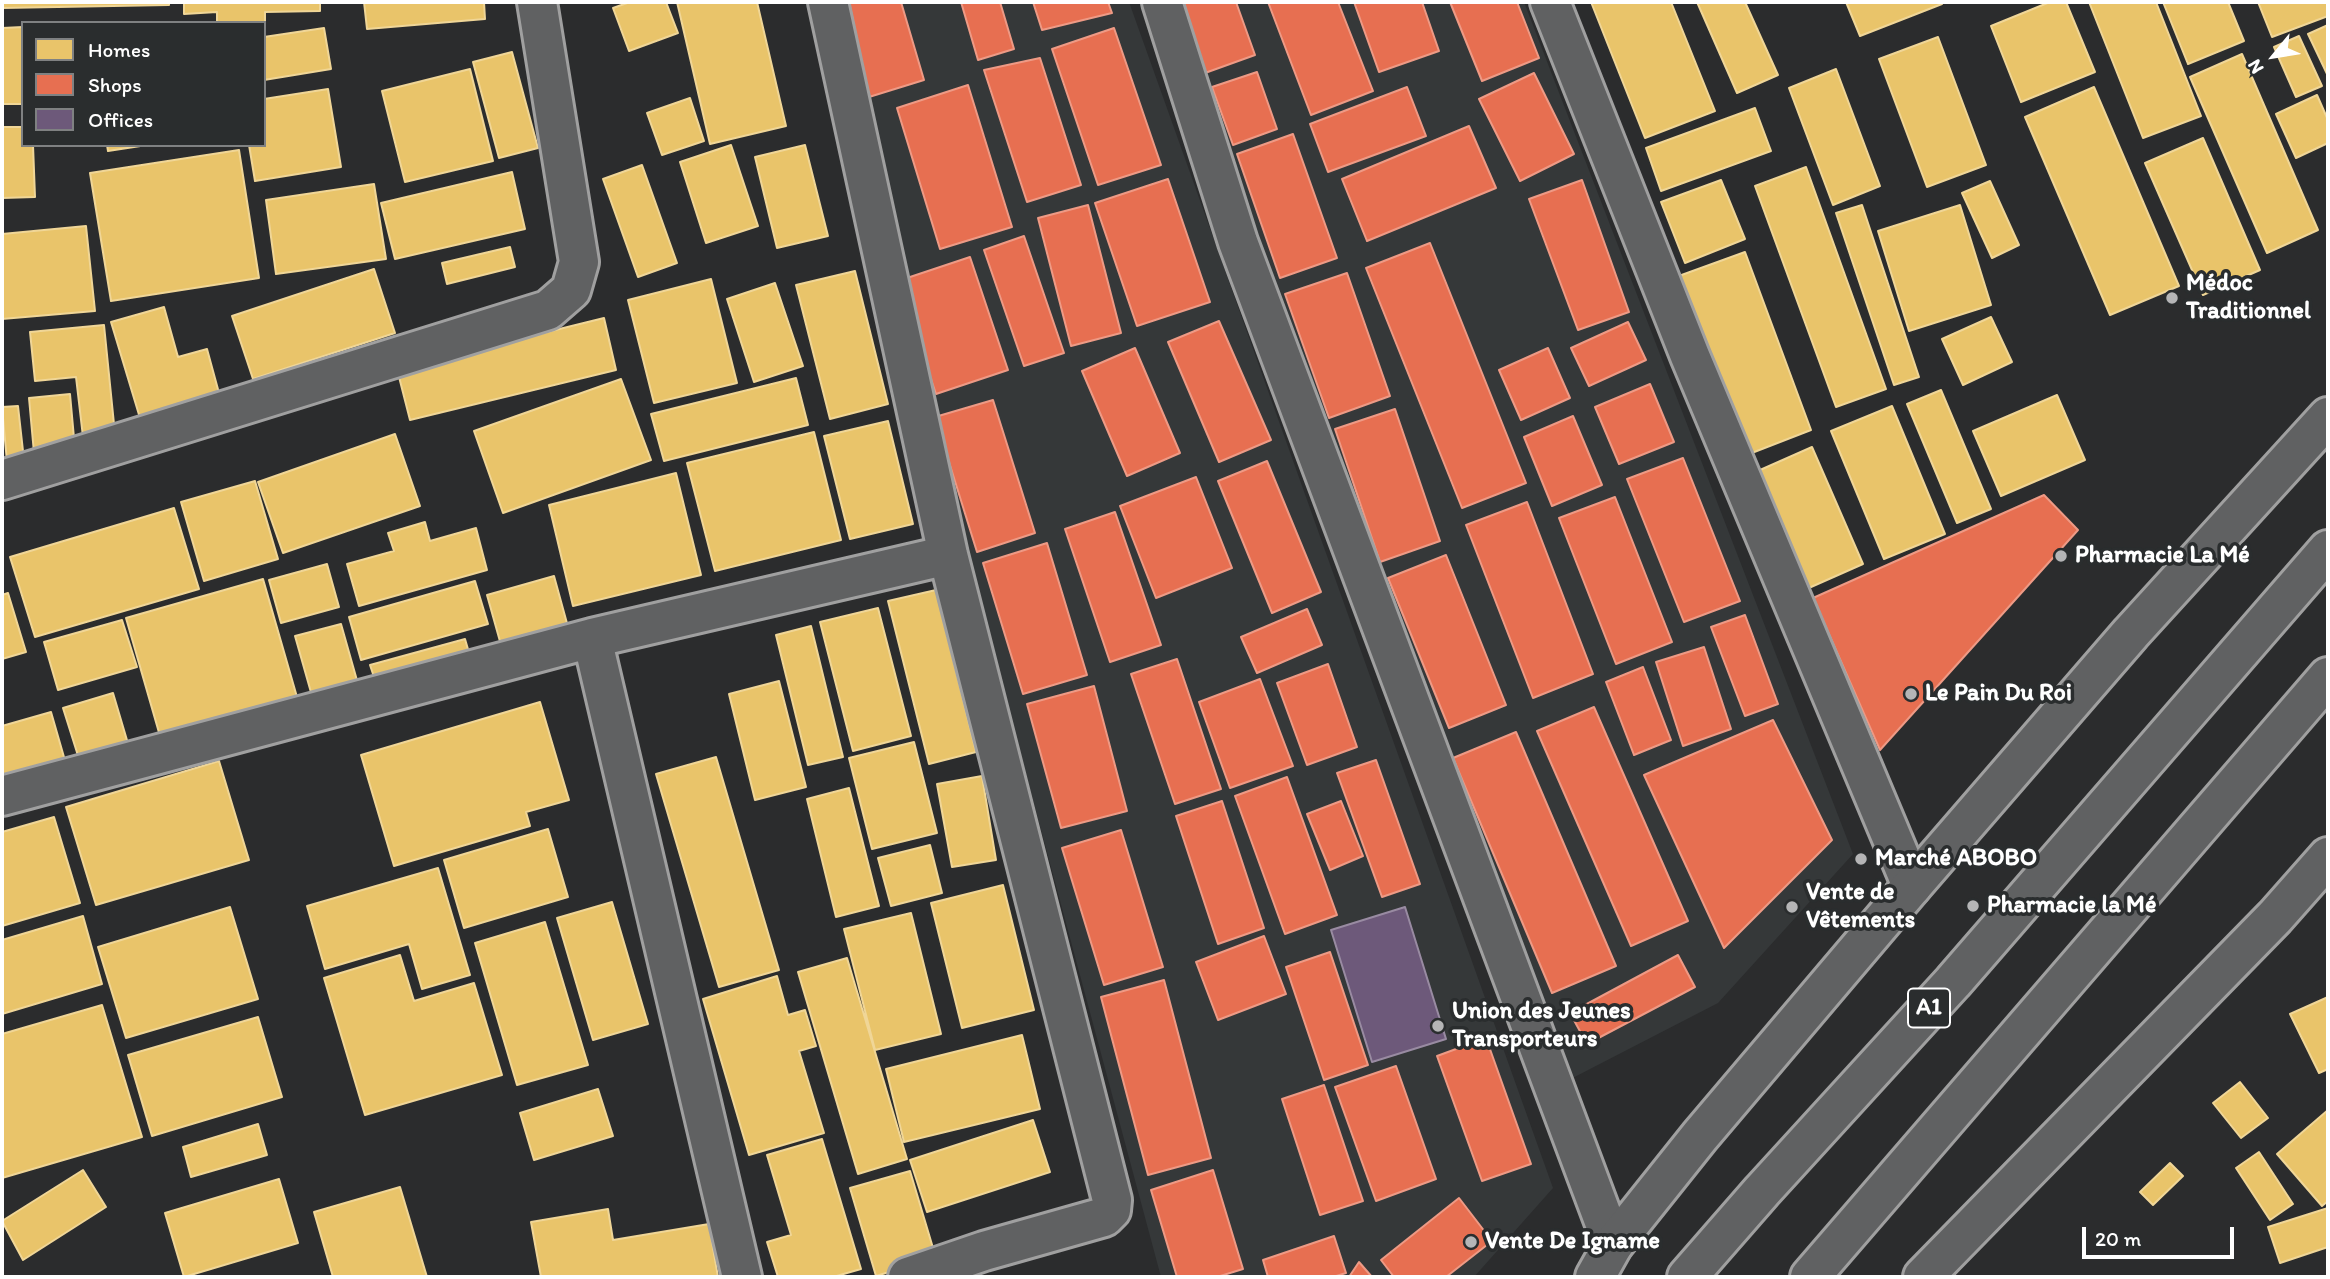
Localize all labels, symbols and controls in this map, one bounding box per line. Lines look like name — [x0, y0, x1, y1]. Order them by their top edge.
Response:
legend — [21, 21, 266, 147]
north arrow — [2239, 21, 2309, 91]
text: Homes — [88, 37, 150, 62]
text: N — [2242, 55, 2269, 78]
text: Shops — [88, 72, 142, 97]
text: Offices — [88, 107, 153, 132]
place label: Médoc Traditionnel — [2186, 270, 2311, 326]
marker: Médoc Traditionnel — [2164, 290, 2180, 306]
place label: Pharmacie La Mé — [2075, 542, 2250, 570]
marker: Pharmacie La Mé — [2053, 548, 2069, 564]
place label: Le Pain Du Roi — [1925, 680, 2072, 708]
marker: Le Pain Du Roi — [1903, 686, 1919, 702]
place label: Marché ABOBO — [1875, 845, 2037, 873]
marker: Marché ABOBO — [1853, 851, 1869, 867]
place label: Vente de Vêtements — [1806, 879, 1915, 935]
place label: Pharmacie la Mé — [1987, 892, 2156, 920]
marker: Pharmacie la Mé — [1965, 898, 1981, 914]
marker: Vente de Vêtements — [1784, 899, 1800, 915]
road number: A1 — [1908, 988, 1950, 1028]
place label: Union des Jeunes Transporteurs — [1452, 998, 1631, 1054]
marker: Union des Jeunes Transporteurs — [1430, 1018, 1446, 1034]
scale bar — [2085, 1212, 2237, 1256]
text: 20 m — [2095, 1226, 2141, 1251]
place label: Vente De Igname — [1485, 1228, 1660, 1256]
marker: Vente De Igname — [1463, 1234, 1479, 1250]

